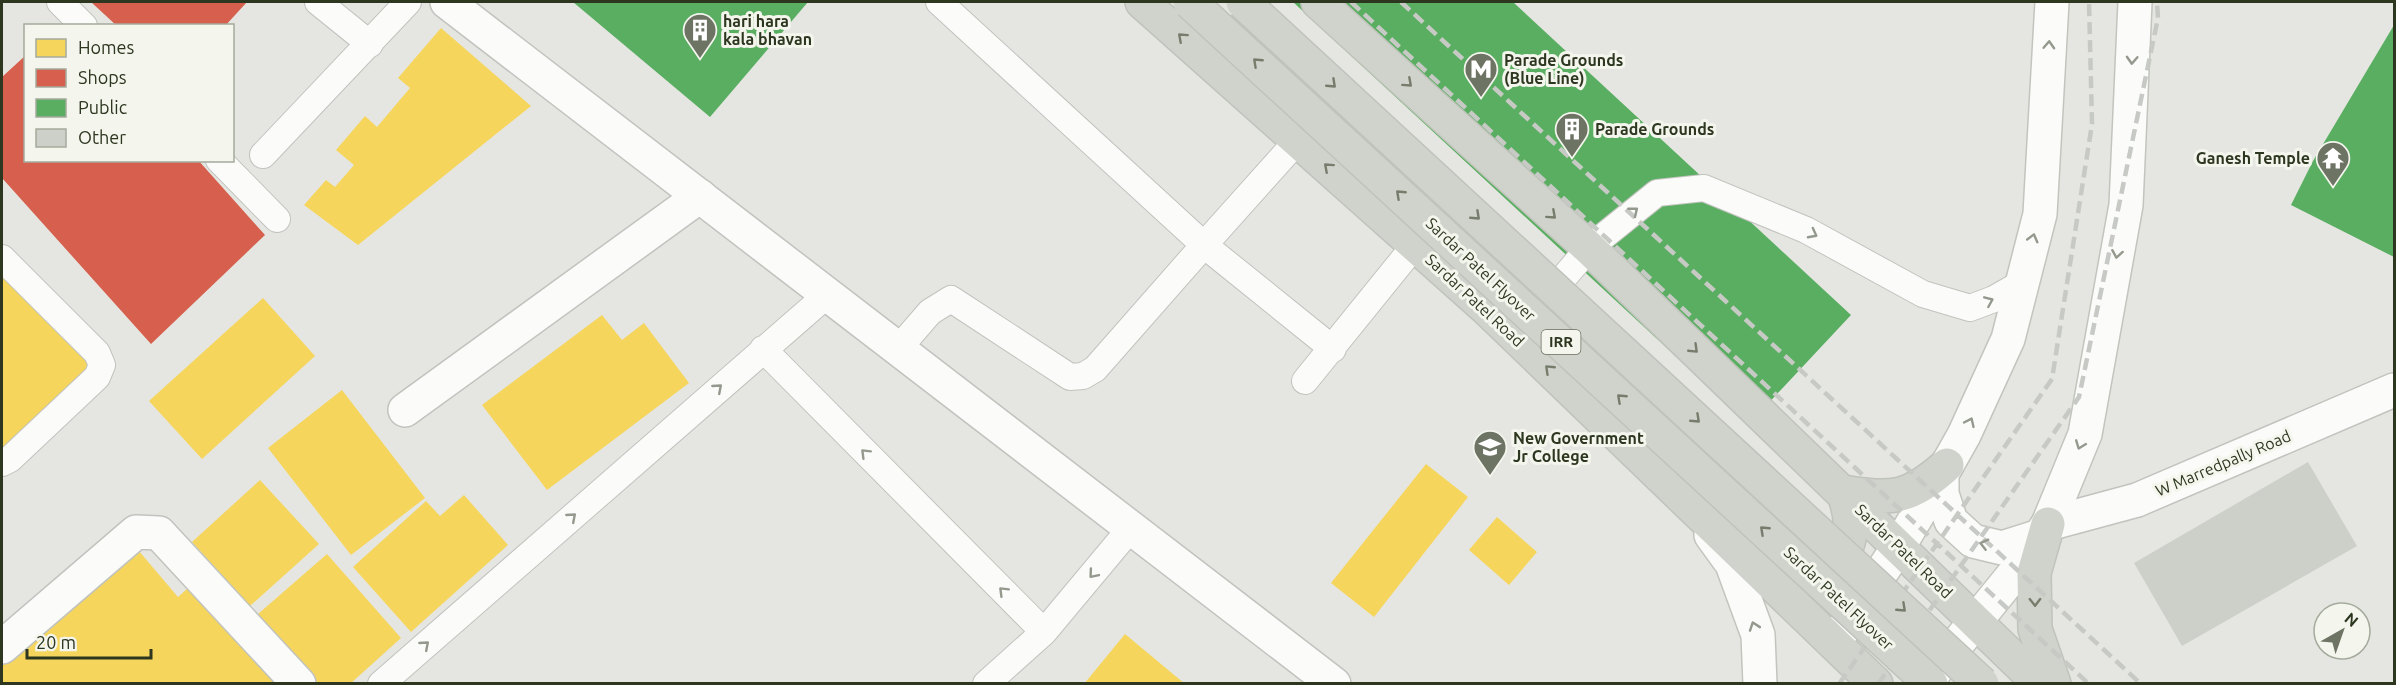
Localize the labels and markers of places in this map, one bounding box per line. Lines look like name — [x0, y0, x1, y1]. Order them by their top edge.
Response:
building icon: hari hara kala bhavan — [682, 12, 718, 59]
place label: hari hara kala bhavan — [723, 12, 812, 48]
metro station icon: Parade Grounds (Blue Line) — [1463, 51, 1499, 98]
place label: Parade Grounds (Blue Line) — [1504, 51, 1623, 88]
building icon: Parade Grounds — [1554, 111, 1590, 158]
place label: Parade Grounds — [1595, 120, 1714, 138]
temple icon: Ganesh Temple — [2315, 140, 2351, 187]
place label: Ganesh Temple — [2196, 149, 2310, 167]
school or university icon: New Government Jr College — [1472, 429, 1508, 476]
place label: New Government Jr College — [1513, 429, 1644, 465]

